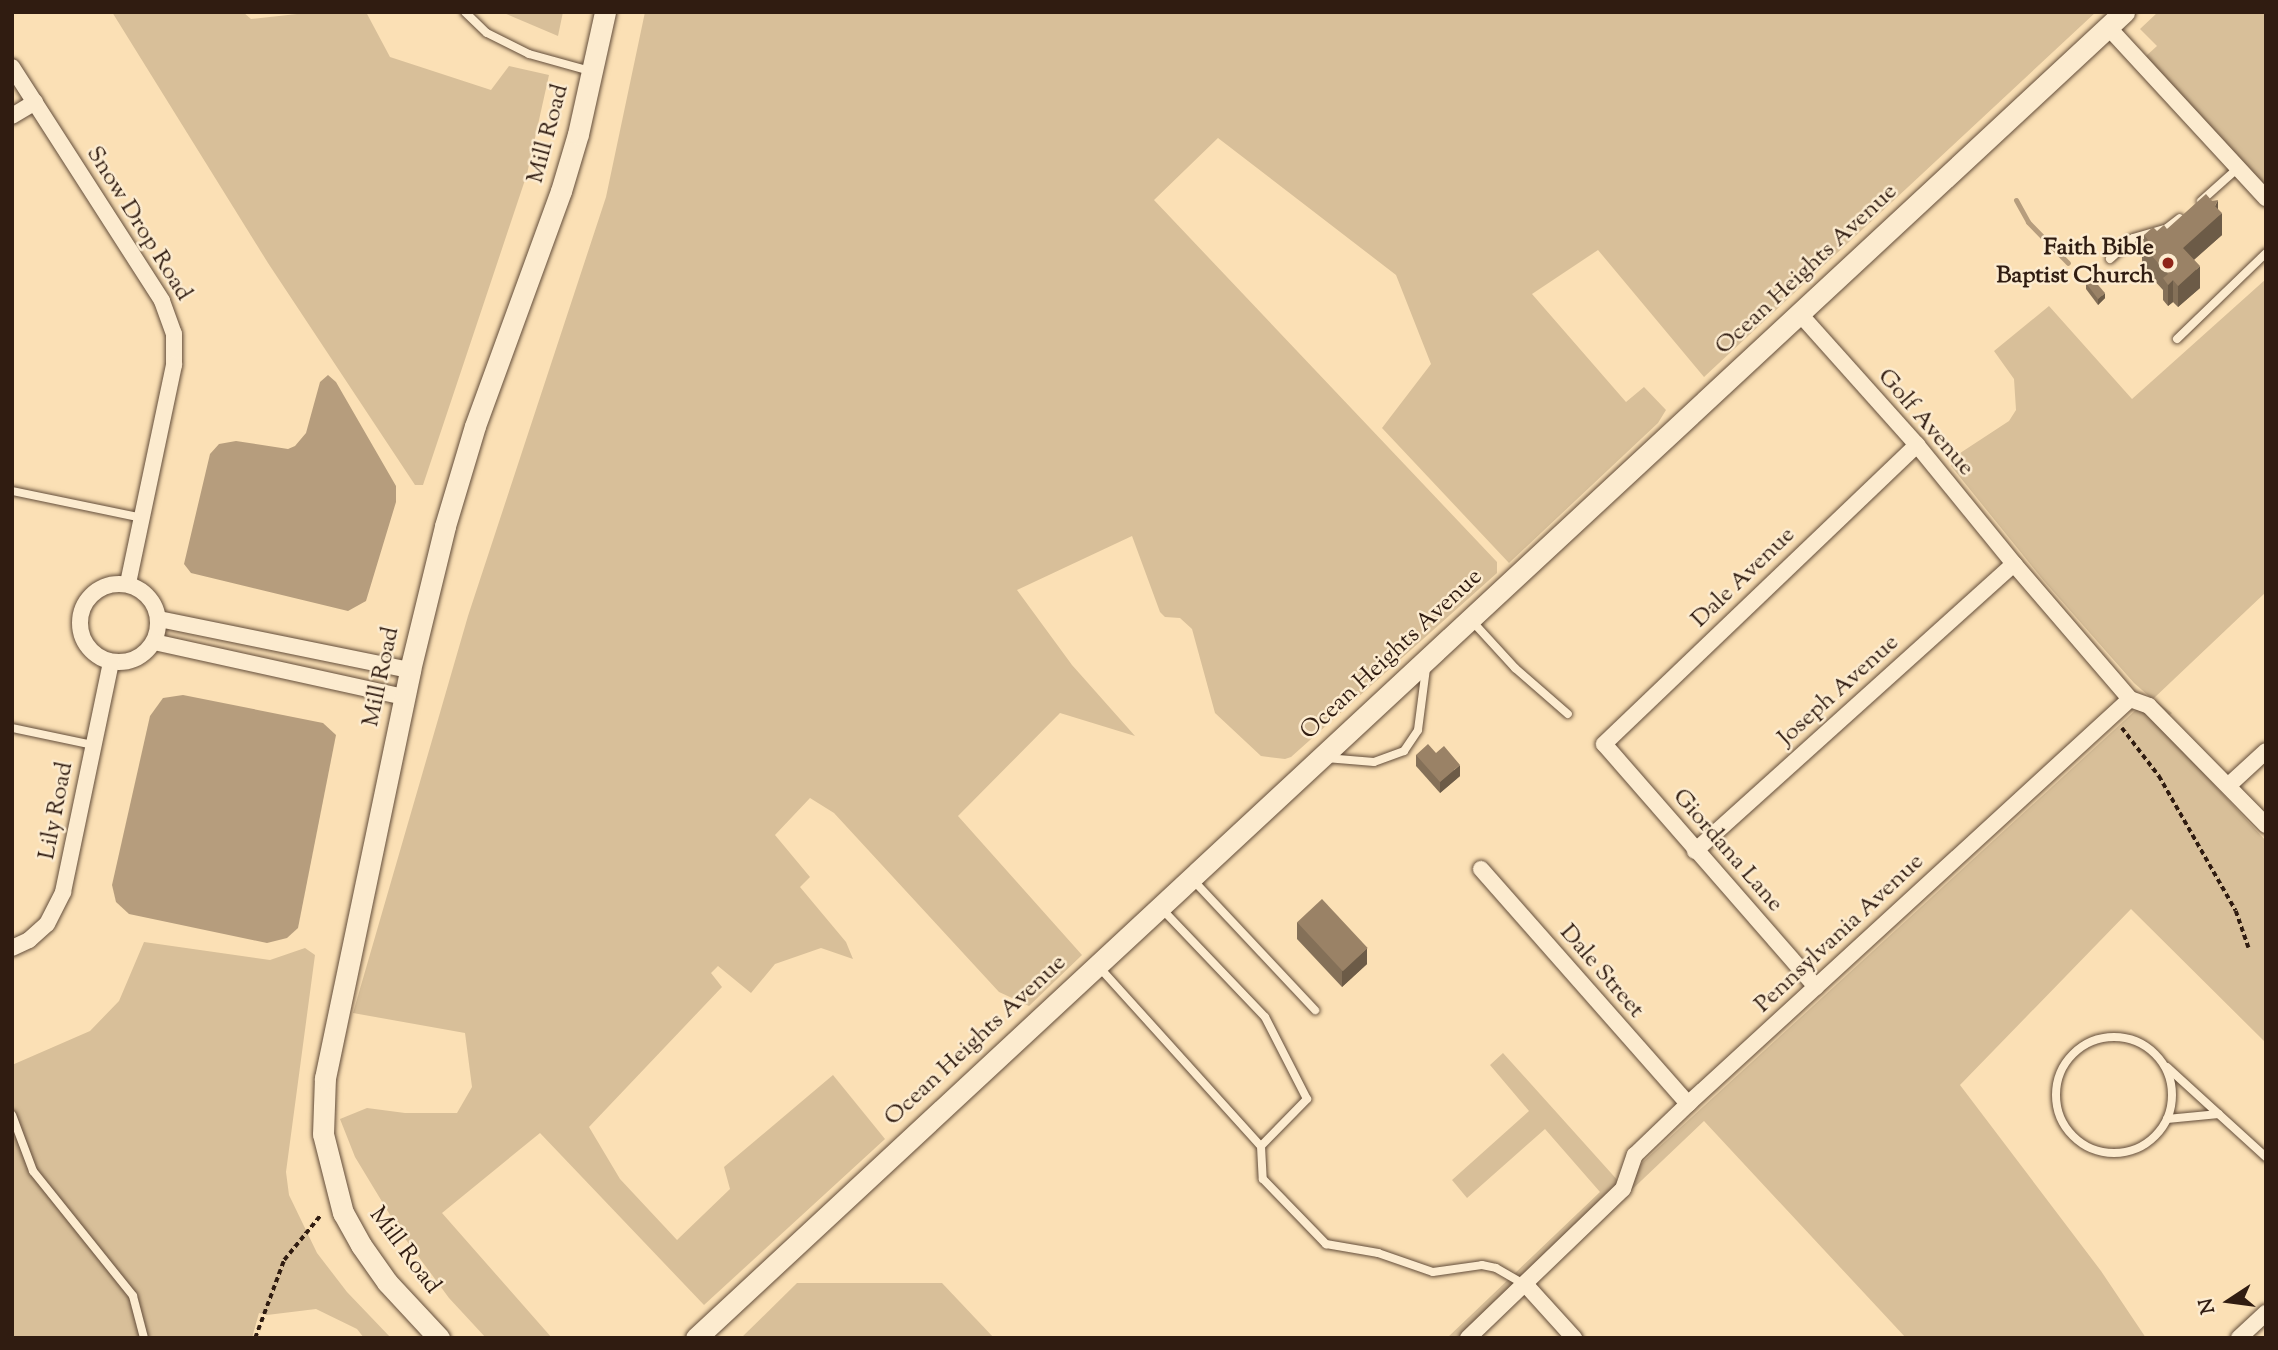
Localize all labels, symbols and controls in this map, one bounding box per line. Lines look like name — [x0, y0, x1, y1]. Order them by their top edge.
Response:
street label: Mill Road — [522, 81, 576, 187]
street label: Snow Drop Road — [79, 141, 197, 307]
street label: Ocean Heights Avenue — [1710, 178, 1904, 362]
place label: Faith Bible Baptist Church — [1996, 235, 2154, 291]
marker: Faith Bible Baptist Church — [2160, 255, 2176, 271]
street label: Golf Avenue — [1871, 363, 1979, 483]
street label: Dale Avenue — [1686, 521, 1802, 635]
street label: Ocean Heights Avenue — [1295, 563, 1489, 747]
street label: Mill Road — [357, 624, 407, 730]
street label: Joseph Avenue — [1772, 629, 1906, 753]
street label: Lily Road — [33, 760, 81, 862]
street label: Giordana Lane — [1666, 783, 1788, 919]
street label: Pennsylvania Avenue — [1749, 848, 1931, 1020]
street label: Dale Street — [1552, 919, 1650, 1025]
street label: Ocean Heights Avenue — [879, 949, 1073, 1133]
street label: Mill Road — [362, 1202, 446, 1300]
north arrow — [2194, 1266, 2264, 1336]
text: N — [2193, 1295, 2223, 1316]

